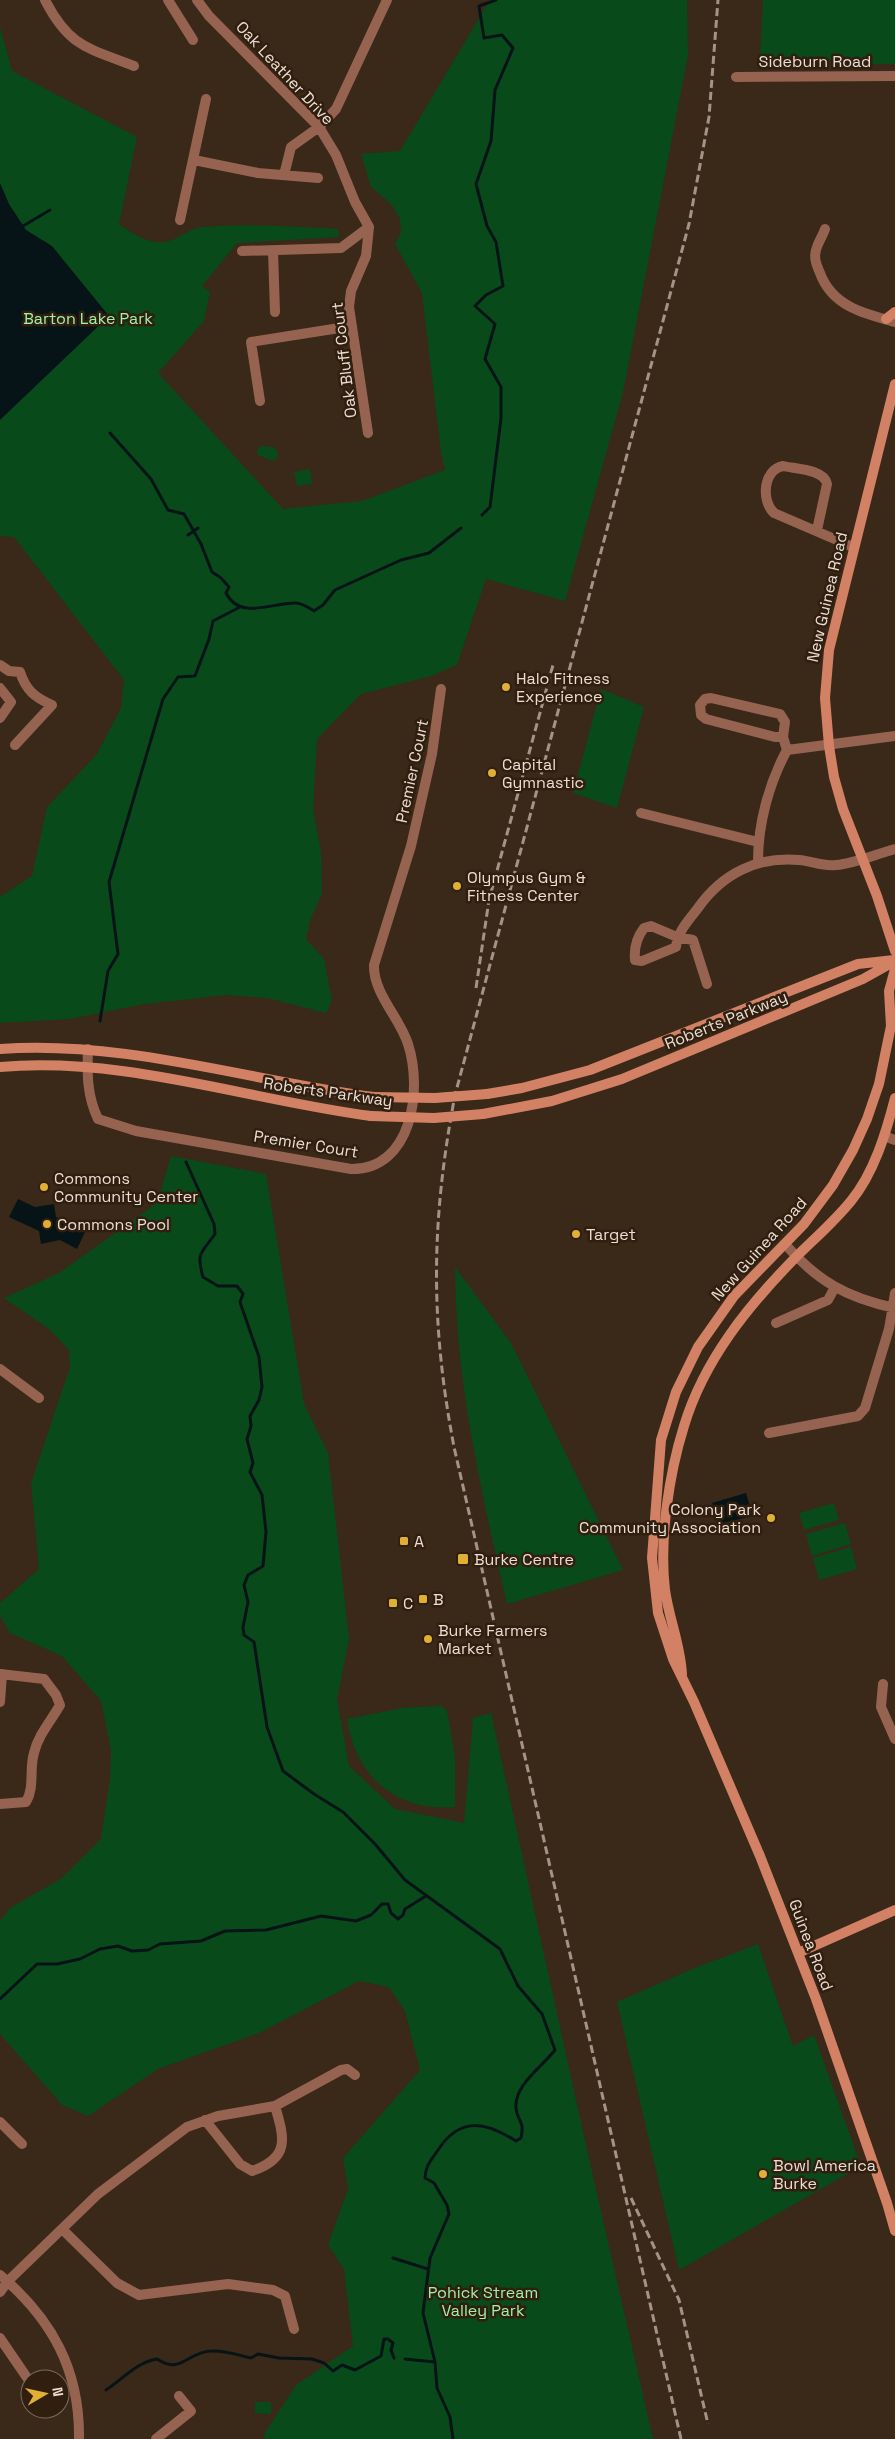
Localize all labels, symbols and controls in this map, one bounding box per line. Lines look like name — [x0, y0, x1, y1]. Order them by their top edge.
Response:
street label: Oak Leather Drive — [231, 17, 339, 129]
street label: Sideburn Road — [759, 51, 871, 72]
street label: Oak Bluff Court — [326, 301, 362, 419]
park label: Barton Lake Park — [23, 308, 153, 329]
street label: New Guinea Road — [802, 530, 852, 664]
place label: Halo Fitness Experience — [516, 668, 610, 707]
marker: Halo Fitness Experience — [500, 681, 512, 693]
street label: Premier Court — [391, 717, 433, 825]
place label: Capital Gymnastic — [502, 754, 584, 793]
marker: Capital Gymnastic — [486, 767, 498, 779]
place label: Olympus Gym & Fitness Center — [467, 867, 586, 906]
marker: Olympus Gym & Fitness Center — [451, 880, 463, 892]
street label: Roberts Parkway — [662, 986, 790, 1054]
street label: Roberts Parkway — [262, 1073, 394, 1111]
street label: Premier Court — [252, 1125, 360, 1163]
place label: Commons Community Center — [54, 1168, 198, 1207]
marker: Commons Community Center — [38, 1181, 50, 1193]
street label: New Guinea Road — [707, 1193, 811, 1305]
place label: Commons Pool — [57, 1214, 170, 1235]
marker: Commons Pool — [41, 1218, 53, 1230]
place label: Target — [586, 1224, 636, 1245]
marker: Target — [570, 1228, 582, 1240]
place label: Colony Park Community Association — [579, 1499, 761, 1538]
marker: Colony Park Community Association — [765, 1512, 777, 1524]
place label: A — [414, 1531, 424, 1552]
marker: A — [398, 1535, 410, 1547]
place label: Burke Centre — [474, 1549, 574, 1570]
marker: Burke Centre — [456, 1552, 470, 1566]
place label: B — [433, 1589, 444, 1610]
place label: C — [403, 1593, 413, 1614]
marker: B — [417, 1593, 429, 1605]
marker: C — [387, 1597, 399, 1609]
place label: Burke Farmers Market — [438, 1620, 547, 1659]
marker: Burke Farmers Market — [422, 1633, 434, 1645]
street label: Guinea Road — [784, 1896, 838, 1994]
place label: Bowl America Burke — [773, 2155, 876, 2194]
marker: Bowl America Burke — [757, 2168, 769, 2180]
park label: Pohick Stream Valley Park — [428, 2282, 538, 2321]
north arrow — [20, 2369, 70, 2419]
text: N — [48, 2386, 67, 2398]

